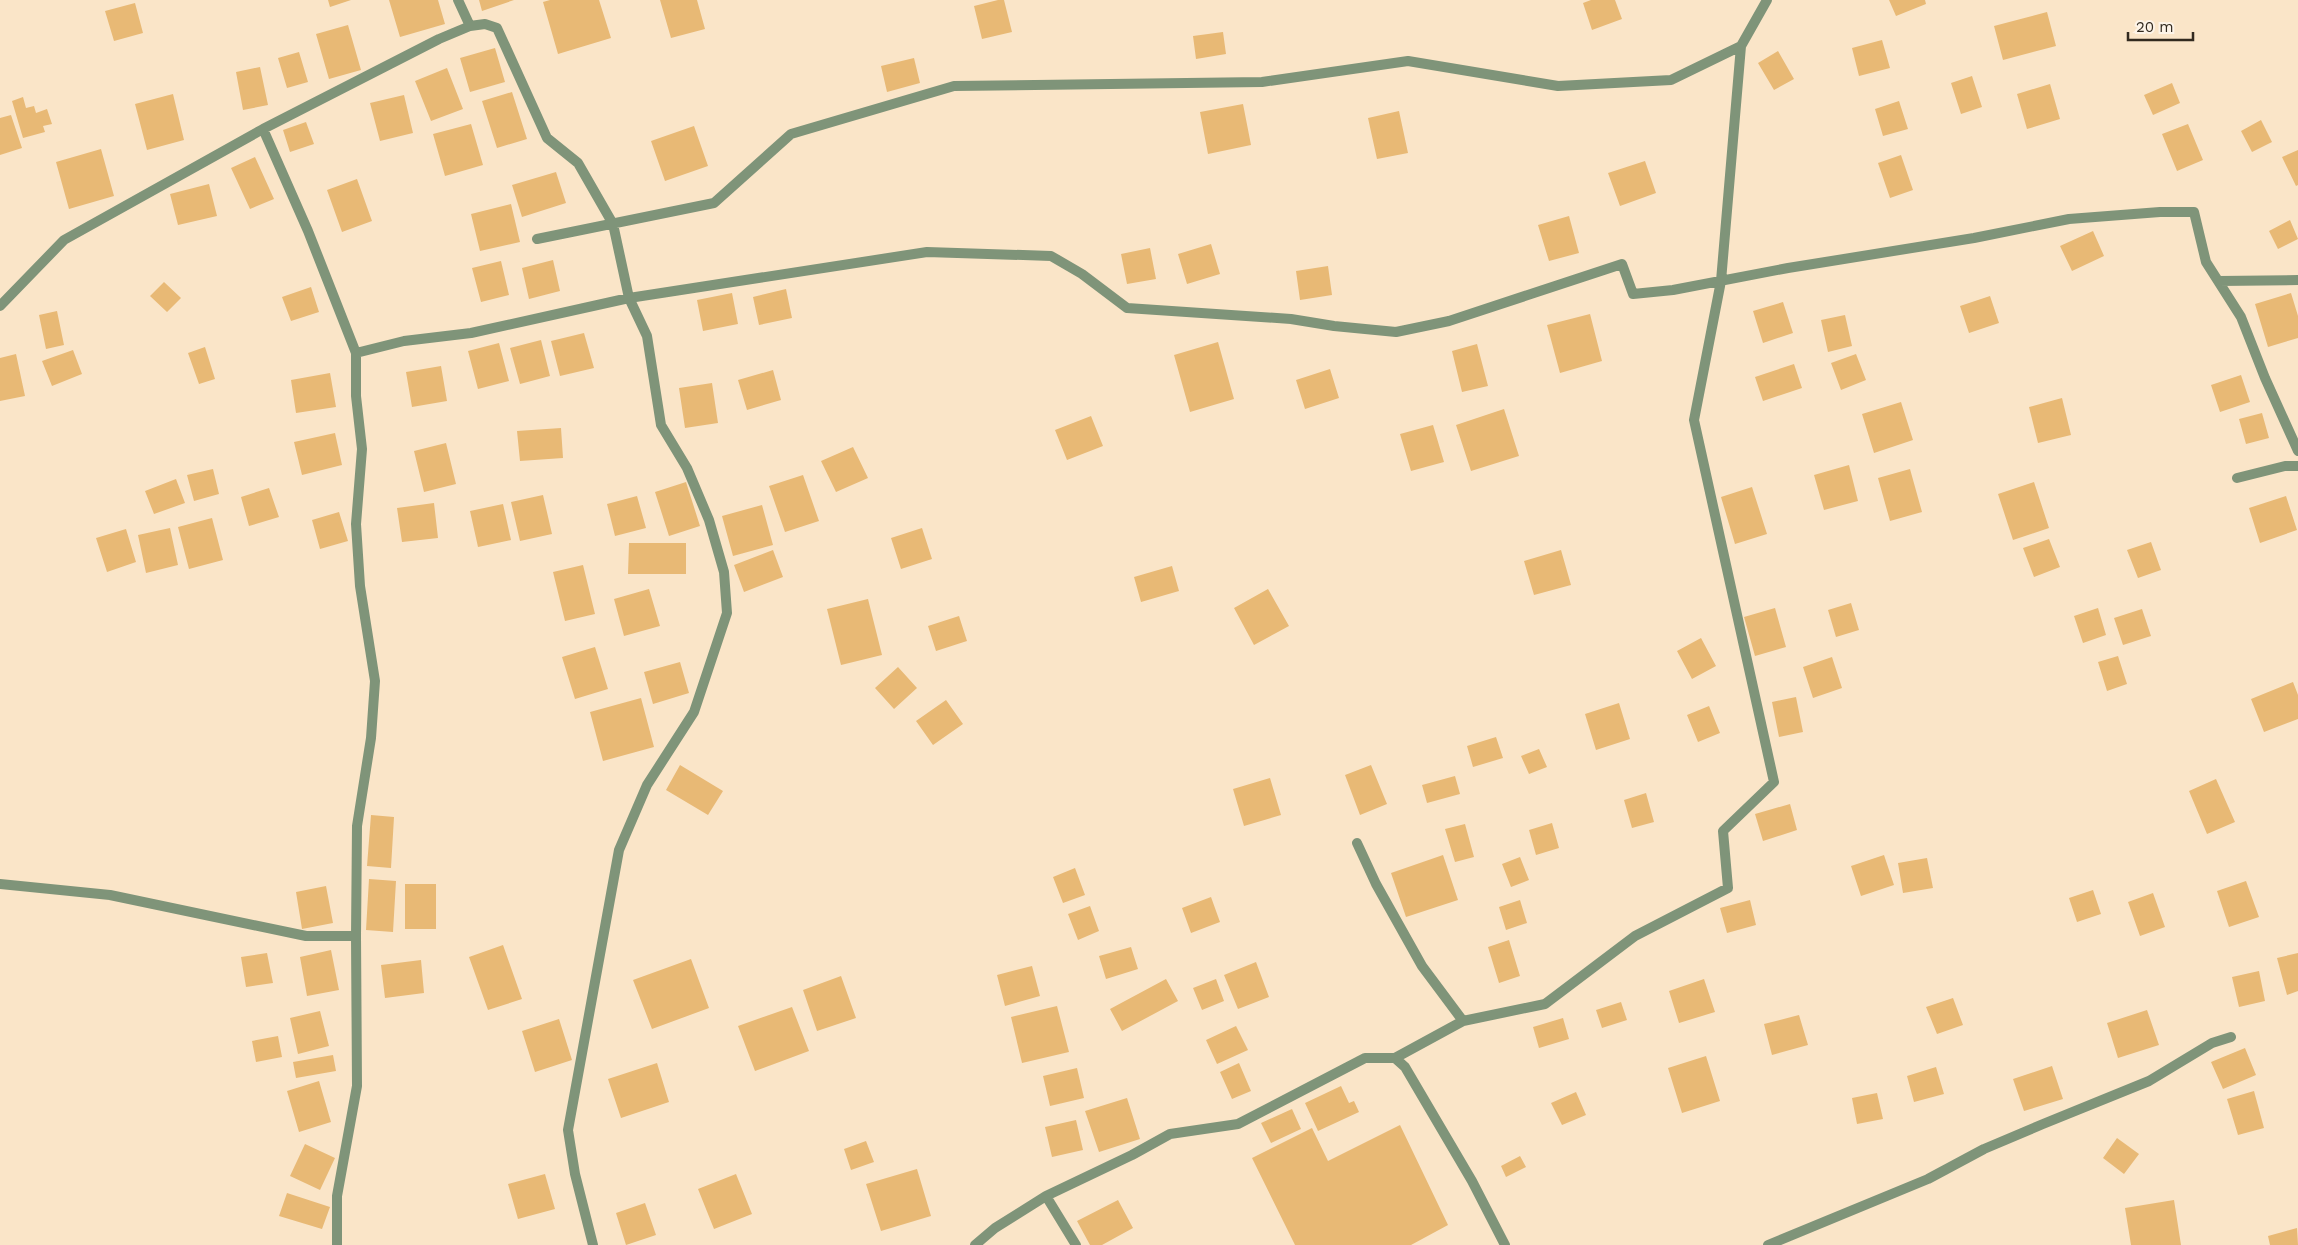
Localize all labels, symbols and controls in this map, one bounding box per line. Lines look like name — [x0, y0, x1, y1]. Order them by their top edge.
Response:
scale bar — [2128, 10, 2193, 42]
text: 20 m — [2136, 18, 2174, 36]

